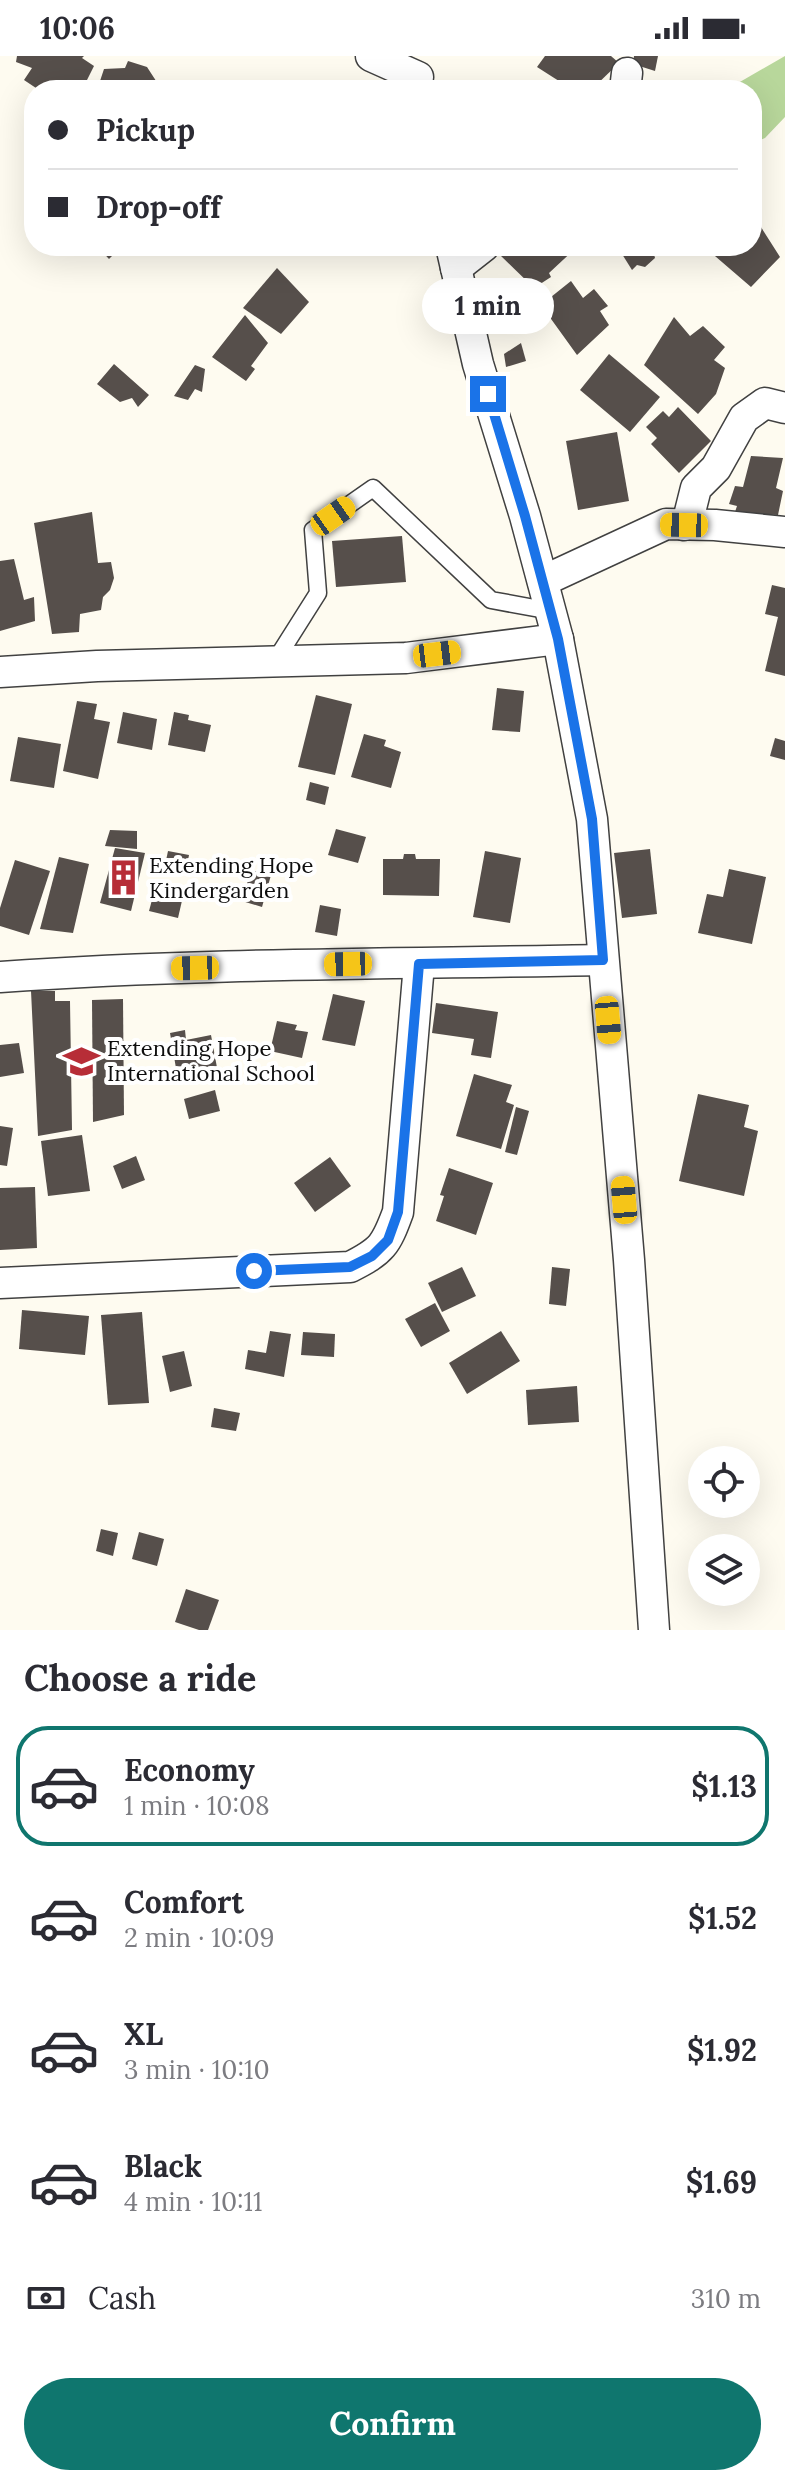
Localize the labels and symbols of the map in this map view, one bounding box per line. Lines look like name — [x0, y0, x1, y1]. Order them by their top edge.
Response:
callout: 1 min — [422, 278, 554, 334]
route end — [470, 376, 506, 412]
car — [306, 492, 360, 540]
car — [660, 513, 708, 537]
car — [412, 639, 462, 669]
place label: Extending Hope Kindergarden — [149, 851, 313, 904]
building icon: Extending Hope Kindergarden — [104, 859, 142, 897]
car — [324, 952, 372, 976]
car — [171, 956, 219, 980]
car — [594, 995, 622, 1045]
place label: Extending Hope International School — [107, 1034, 315, 1087]
school or university icon: Extending Hope International School — [62, 1042, 100, 1080]
car — [610, 1175, 638, 1225]
route start — [236, 1253, 272, 1289]

